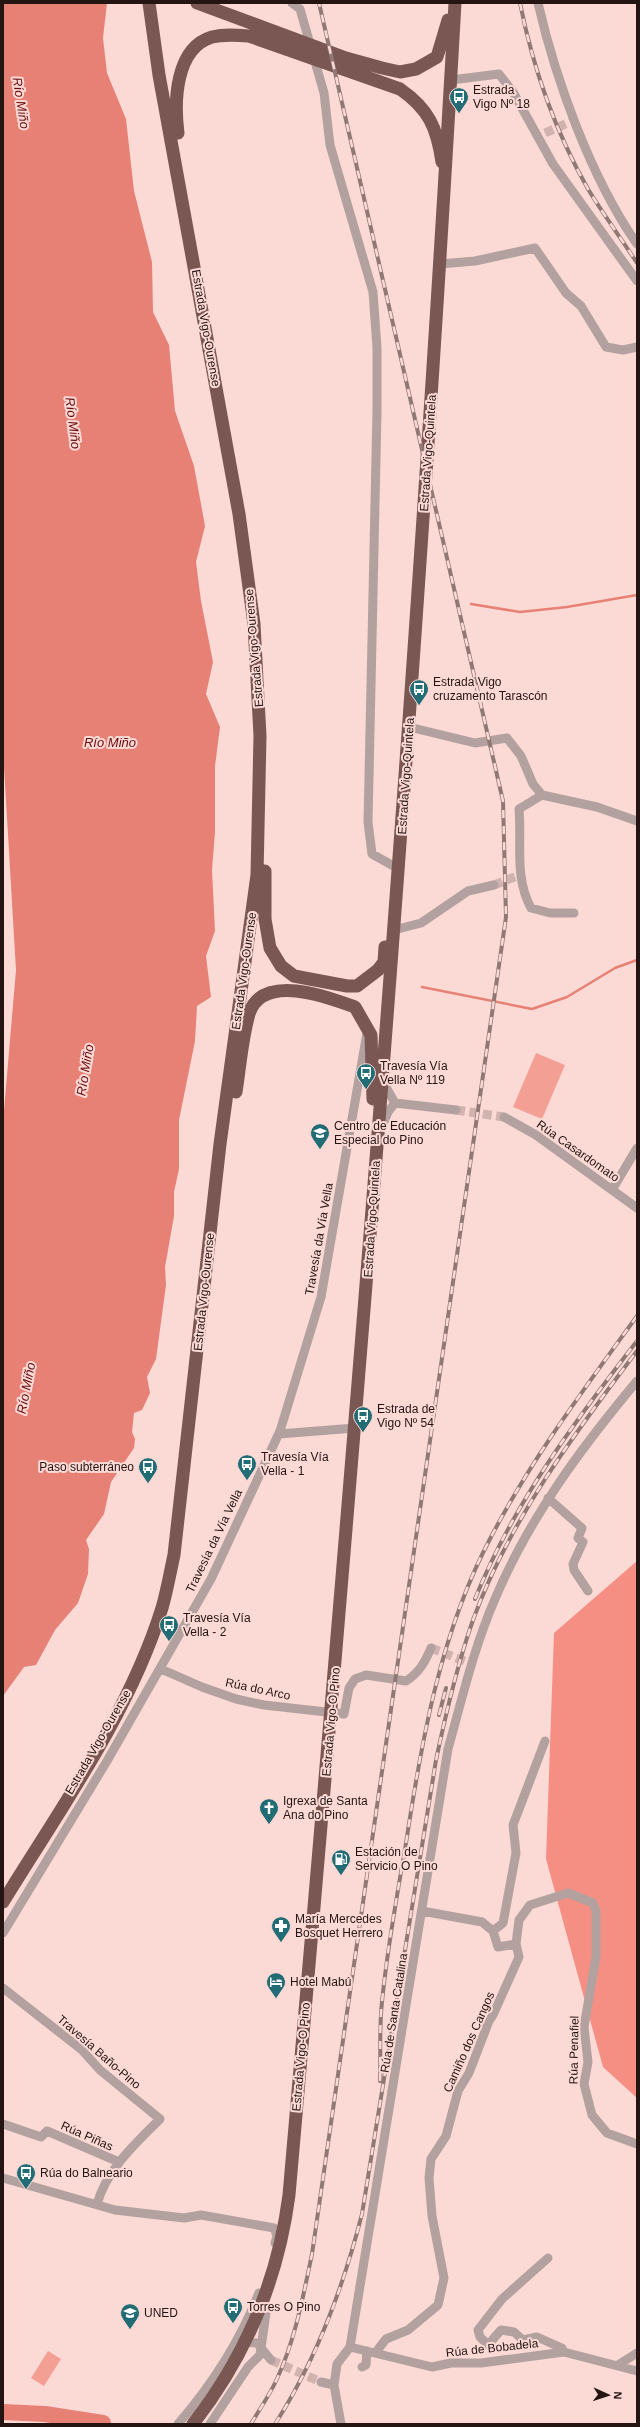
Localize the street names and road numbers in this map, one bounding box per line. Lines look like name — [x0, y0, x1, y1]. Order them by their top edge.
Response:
street label: Estrada Vigo-Ourense — [189, 268, 223, 388]
street label: Estrada Vigo-Quintela — [417, 394, 439, 512]
street label: Estrada Vigo-Ourense — [242, 588, 266, 708]
street label: Estrada Vigo-Quintela — [395, 717, 417, 835]
street label: Estrada Vigo-Ourense — [229, 911, 259, 1031]
street label: Rúa Casardomato — [534, 1117, 622, 1185]
street label: Estrada Vigo-Quintela — [361, 1160, 383, 1278]
street label: Travesía da Vía Vella — [302, 1182, 336, 1296]
street label: Estrada Vigo-Ourense — [191, 1232, 217, 1352]
street label: Travesía da Vía Vella — [183, 1487, 245, 1595]
street label: Estrada Vigo-O Pino — [319, 1667, 343, 1777]
street label: Rúa do Arco — [224, 1675, 292, 1703]
street label: Estrada Vigo-Ourense — [62, 1687, 134, 1797]
street label: Rúa de Santa Catalina — [378, 1952, 410, 2074]
street label: Camiño dos Cangos — [440, 1989, 498, 2095]
street label: Estrada Vigo-O Pino — [289, 2002, 313, 2112]
street label: Travesía Baño-Pino — [55, 2012, 144, 2092]
street label: Rúa Penafiel — [566, 2016, 582, 2084]
street label: Rúa Piñas — [59, 2118, 115, 2154]
street label: Rúa de Bobadela — [445, 2336, 539, 2360]

